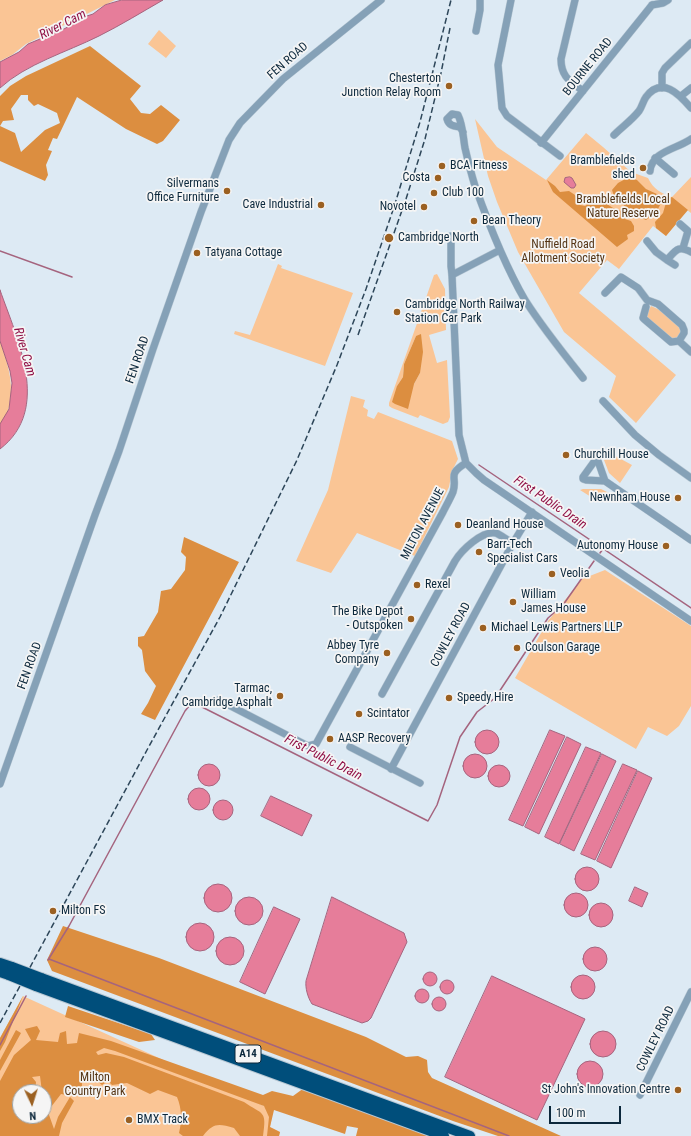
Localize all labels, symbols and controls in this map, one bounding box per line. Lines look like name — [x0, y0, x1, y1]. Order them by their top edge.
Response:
water label: River Cam — [37, 7, 89, 43]
street label: BOURNE ROAD — [560, 35, 616, 99]
street label: FEN ROAD — [265, 39, 311, 83]
place label: Chesterton Junction Relay Room — [342, 72, 441, 100]
marker: Chesterton Junction Relay Room — [444, 81, 454, 91]
place label: Bramblefields shed — [570, 154, 635, 182]
place label: BCA Fitness — [450, 159, 507, 173]
marker: BCA Fitness — [437, 161, 447, 171]
marker: Bramblefields shed — [638, 163, 648, 173]
place label: Costa — [402, 171, 430, 185]
marker: Costa — [433, 173, 443, 183]
place label: Silvermans Office Furniture — [147, 177, 219, 205]
marker: Silvermans Office Furniture — [222, 186, 232, 196]
place label: Club 100 — [442, 186, 484, 200]
marker: Club 100 — [429, 188, 439, 198]
park label: Bramblefields Local Nature Reserve — [576, 193, 670, 221]
place label: Cave Industrial — [243, 198, 313, 212]
marker: Cave Industrial — [316, 200, 326, 210]
place label: Novotel — [380, 200, 416, 214]
marker: Novotel — [419, 202, 429, 212]
place label: Bean Theory — [482, 214, 541, 228]
marker: Bean Theory — [469, 216, 479, 226]
place label: Cambridge North — [398, 231, 479, 245]
marker: Cambridge North — [383, 232, 395, 244]
park label: Nuffield Road Allotment Society — [521, 238, 605, 266]
place label: Tatyana Cottage — [205, 246, 282, 260]
marker: Tatyana Cottage — [192, 248, 202, 258]
place label: Cambridge North Railway Station Car Park — [405, 298, 525, 326]
marker: Cambridge North Railway Station Car Park — [392, 307, 402, 317]
water label: River Cam — [10, 326, 38, 378]
street label: FEN ROAD — [123, 334, 153, 386]
place label: Churchill House — [574, 448, 649, 462]
marker: Churchill House — [561, 450, 571, 460]
water label: First Public Drain — [510, 473, 590, 533]
street label: MILTON AVENUE — [398, 486, 448, 562]
place label: Newnham House — [590, 491, 670, 505]
marker: Newnham House — [673, 493, 683, 503]
place label: Deanland House — [466, 518, 543, 532]
marker: Deanland House — [453, 520, 463, 530]
place label: Barr-Tech Specialist Cars — [487, 538, 558, 566]
place label: Autonomy House — [577, 539, 658, 553]
marker: Autonomy House — [661, 541, 671, 551]
marker: Barr-Tech Specialist Cars — [474, 547, 484, 557]
place label: Veolia — [560, 567, 589, 581]
marker: Veolia — [547, 569, 557, 579]
place label: Rexel — [425, 578, 451, 592]
marker: Rexel — [412, 580, 422, 590]
place label: William James House — [521, 588, 586, 616]
marker: William James House — [508, 597, 518, 607]
street label: COWLEY ROAD — [428, 600, 474, 670]
place label: The Bike Depot - Outspoken — [332, 605, 403, 633]
marker: The Bike Depot - Outspoken — [406, 614, 416, 624]
place label: Michael Lewis Partners LLP — [491, 621, 622, 635]
marker: Michael Lewis Partners LLP — [478, 623, 488, 633]
place label: Abbey Tyre Company — [327, 639, 379, 667]
street label: FEN ROAD — [15, 640, 45, 692]
place label: Coulson Garage — [525, 641, 600, 655]
marker: Coulson Garage — [512, 643, 522, 653]
marker: Abbey Tyre Company — [382, 648, 392, 658]
place label: Tarmac, Cambridge Asphalt — [182, 682, 272, 710]
marker: Tarmac, Cambridge Asphalt — [275, 691, 285, 701]
place label: Speedy Hire — [457, 691, 513, 705]
marker: Speedy Hire — [444, 693, 454, 703]
place label: Scintator — [367, 707, 410, 721]
marker: Scintator — [354, 709, 364, 719]
water label: First Public Drain — [282, 732, 364, 784]
place label: AASP Recovery — [338, 732, 410, 746]
marker: AASP Recovery — [325, 734, 335, 744]
place label: Milton FS — [61, 904, 106, 918]
marker: Milton FS — [48, 906, 58, 916]
street label: COWLEY ROAD — [634, 1004, 678, 1074]
road number: A14 — [235, 1045, 261, 1063]
park label: Milton Country Park — [65, 1071, 125, 1099]
place label: St John's Innovation Centre — [542, 1083, 670, 1097]
north arrow — [12, 1084, 52, 1124]
marker: St John's Innovation Centre — [673, 1085, 683, 1095]
scale bar — [551, 1098, 623, 1124]
text: 100 m — [556, 1106, 586, 1120]
text: N — [29, 1109, 37, 1122]
place label: BMX Track — [137, 1113, 188, 1127]
marker: BMX Track — [124, 1115, 134, 1125]

